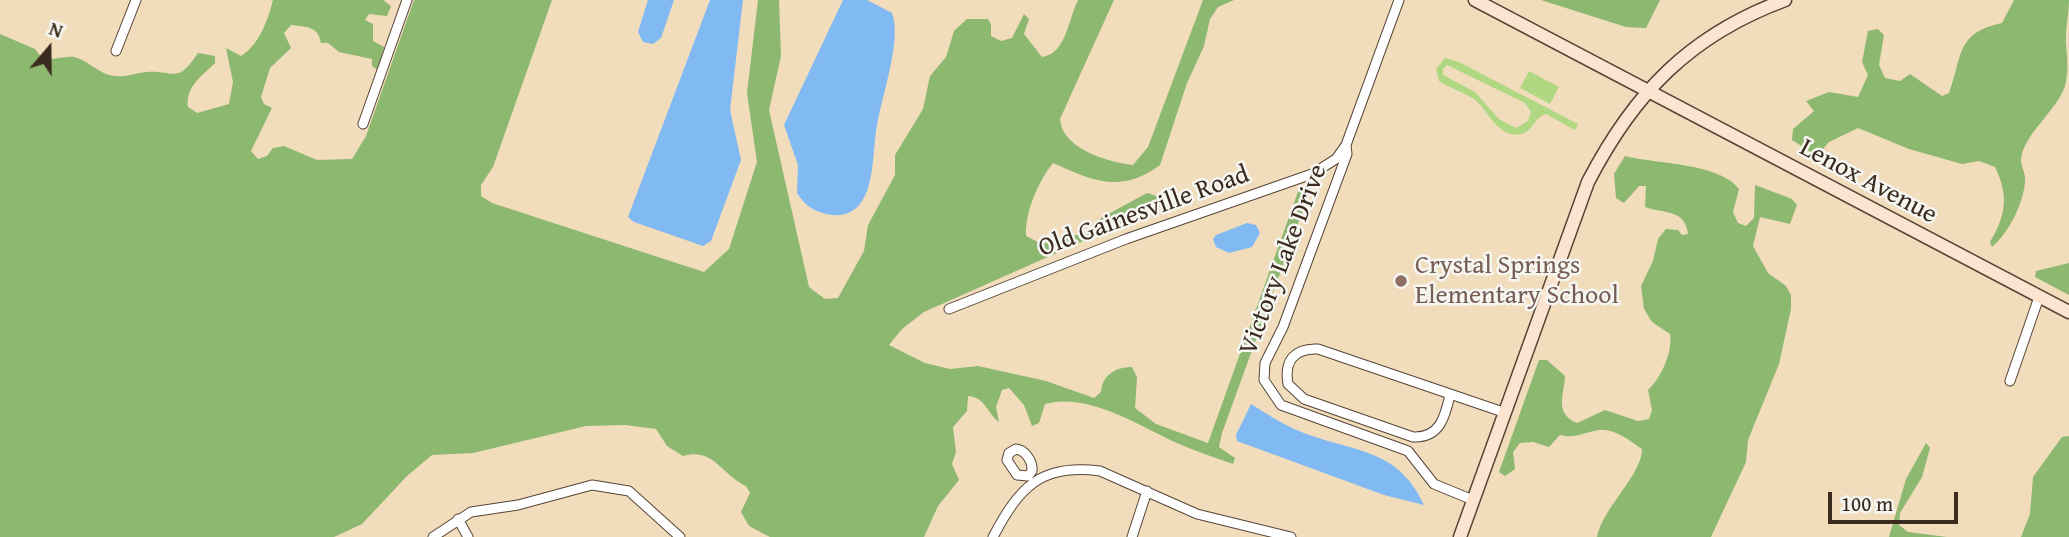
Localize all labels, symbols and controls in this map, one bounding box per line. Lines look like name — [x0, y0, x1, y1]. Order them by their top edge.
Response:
north arrow — [14, 14, 84, 84]
text: N — [45, 14, 67, 45]
street label: Lenox Avenue — [1794, 133, 1942, 231]
street label: Old Gainesville Road — [1034, 159, 1254, 265]
street label: Victory Lake Drive — [1233, 160, 1335, 360]
place label: Crystal Springs Elementary School — [1415, 250, 1619, 312]
marker: Crystal Springs Elementary School — [1393, 273, 1409, 289]
scale bar — [1831, 477, 1960, 522]
text: 100 m — [1841, 488, 1893, 519]

